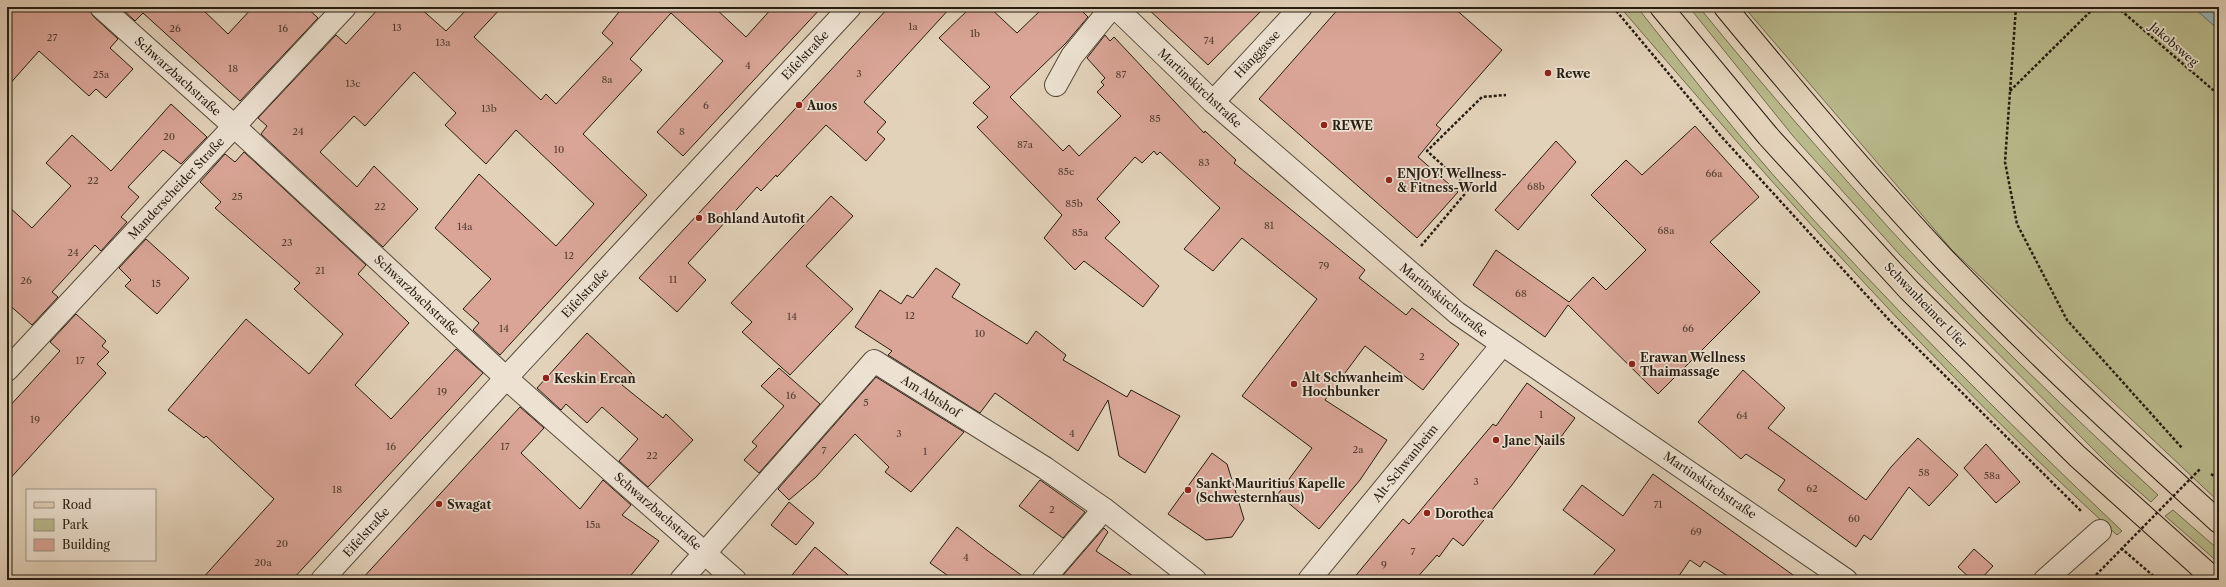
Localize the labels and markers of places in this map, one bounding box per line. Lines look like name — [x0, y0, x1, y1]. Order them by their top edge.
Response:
place label: Rewe — [1556, 66, 1591, 81]
marker: Rewe — [1543, 68, 1553, 78]
place label: Auos — [806, 98, 838, 113]
marker: Auos — [794, 100, 804, 110]
place label: REWE — [1332, 118, 1373, 133]
marker: REWE — [1319, 120, 1329, 130]
place label: ENJOY! Wellness- & Fitness-World — [1397, 166, 1507, 195]
marker: ENJOY! Wellness- & Fitness-World — [1384, 175, 1394, 185]
place label: Bohland Autofit — [707, 211, 805, 226]
marker: Bohland Autofit — [694, 213, 704, 223]
place label: Erawan Wellness Thaimassage — [1640, 350, 1746, 379]
marker: Erawan Wellness Thaimassage — [1627, 359, 1637, 369]
place label: Alt Schwanheim Hochbunker — [1301, 370, 1404, 399]
place label: Keskin Ercan — [554, 371, 636, 386]
marker: Keskin Ercan — [541, 373, 551, 383]
marker: Alt Schwanheim Hochbunker — [1289, 379, 1299, 389]
place label: Jane Nails — [1502, 433, 1566, 448]
marker: Jane Nails — [1491, 435, 1501, 445]
place label: Sankt Mauritius Kapelle (Schwesternhaus) — [1196, 476, 1345, 505]
marker: Sankt Mauritius Kapelle (Schwesternhaus) — [1183, 485, 1193, 495]
place label: Swagat — [447, 497, 491, 512]
marker: Swagat — [434, 499, 444, 509]
place label: Dorothea — [1435, 506, 1495, 521]
marker: Dorothea — [1422, 508, 1432, 518]

